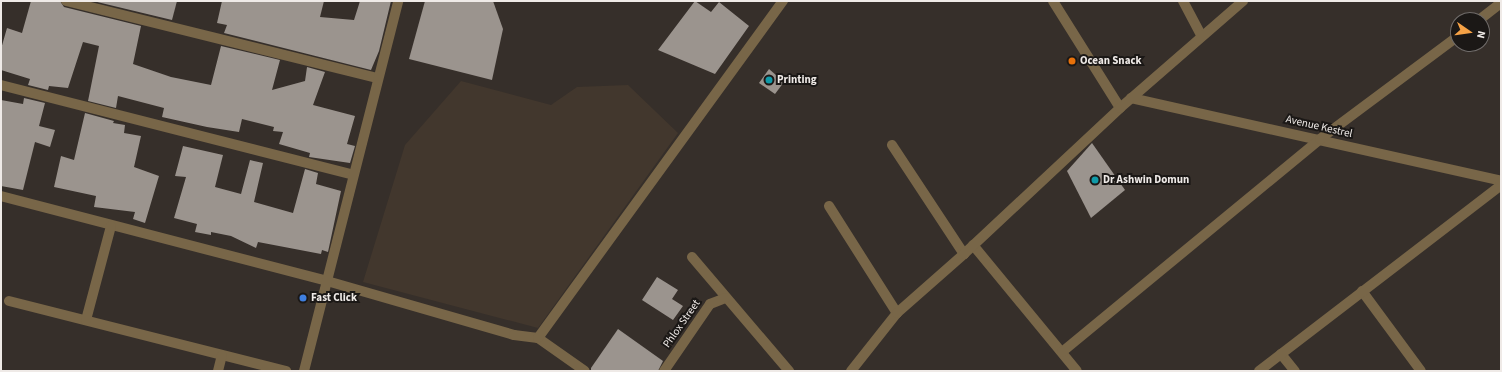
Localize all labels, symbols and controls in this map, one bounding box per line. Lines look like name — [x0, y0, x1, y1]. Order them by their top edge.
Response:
north arrow — [1450, 12, 1490, 52]
text: N — [1473, 29, 1489, 40]
place label: Ocean Snack — [1080, 54, 1142, 68]
marker: Ocean Snack — [1067, 56, 1077, 66]
place label: Printing — [777, 73, 817, 87]
marker: Printing — [764, 75, 774, 85]
street label: Avenue Kestrel — [1284, 113, 1354, 141]
place label: Dr Ashwin Domun — [1103, 173, 1189, 187]
marker: Dr Ashwin Domun — [1090, 175, 1100, 185]
place label: Fast Click — [311, 291, 357, 305]
marker: Fast Click — [298, 293, 308, 303]
street label: Phlox Street — [661, 298, 703, 350]

